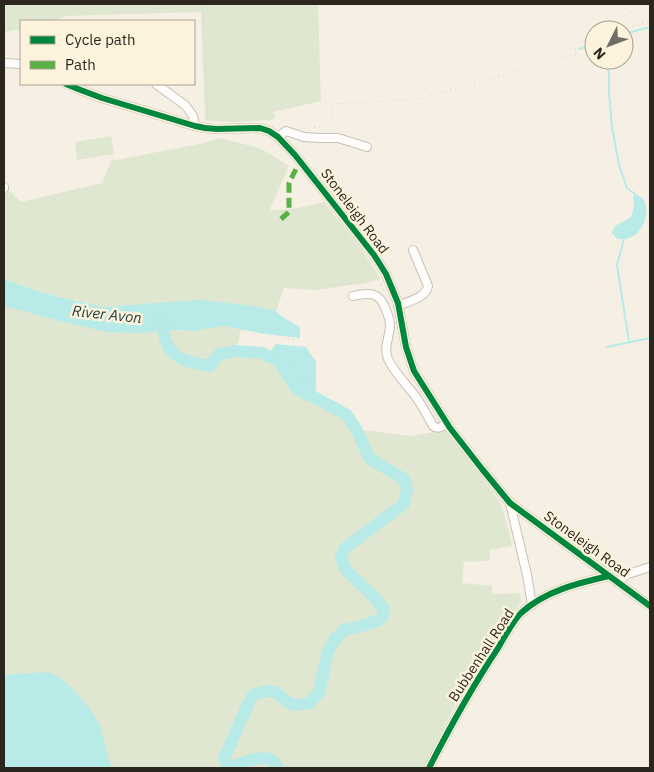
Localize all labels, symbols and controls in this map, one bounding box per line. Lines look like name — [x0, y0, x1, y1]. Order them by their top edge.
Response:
legend — [20, 20, 195, 85]
north arrow — [584, 20, 634, 70]
text: Cycle path — [65, 30, 136, 49]
text: N — [589, 44, 609, 63]
text: Path — [65, 55, 96, 74]
street label: Stoneleigh Road — [317, 165, 393, 257]
water label: River Avon — [71, 301, 143, 327]
street label: Stoneleigh Road — [540, 507, 634, 581]
street label: Bubbenhall Road — [444, 605, 518, 705]

